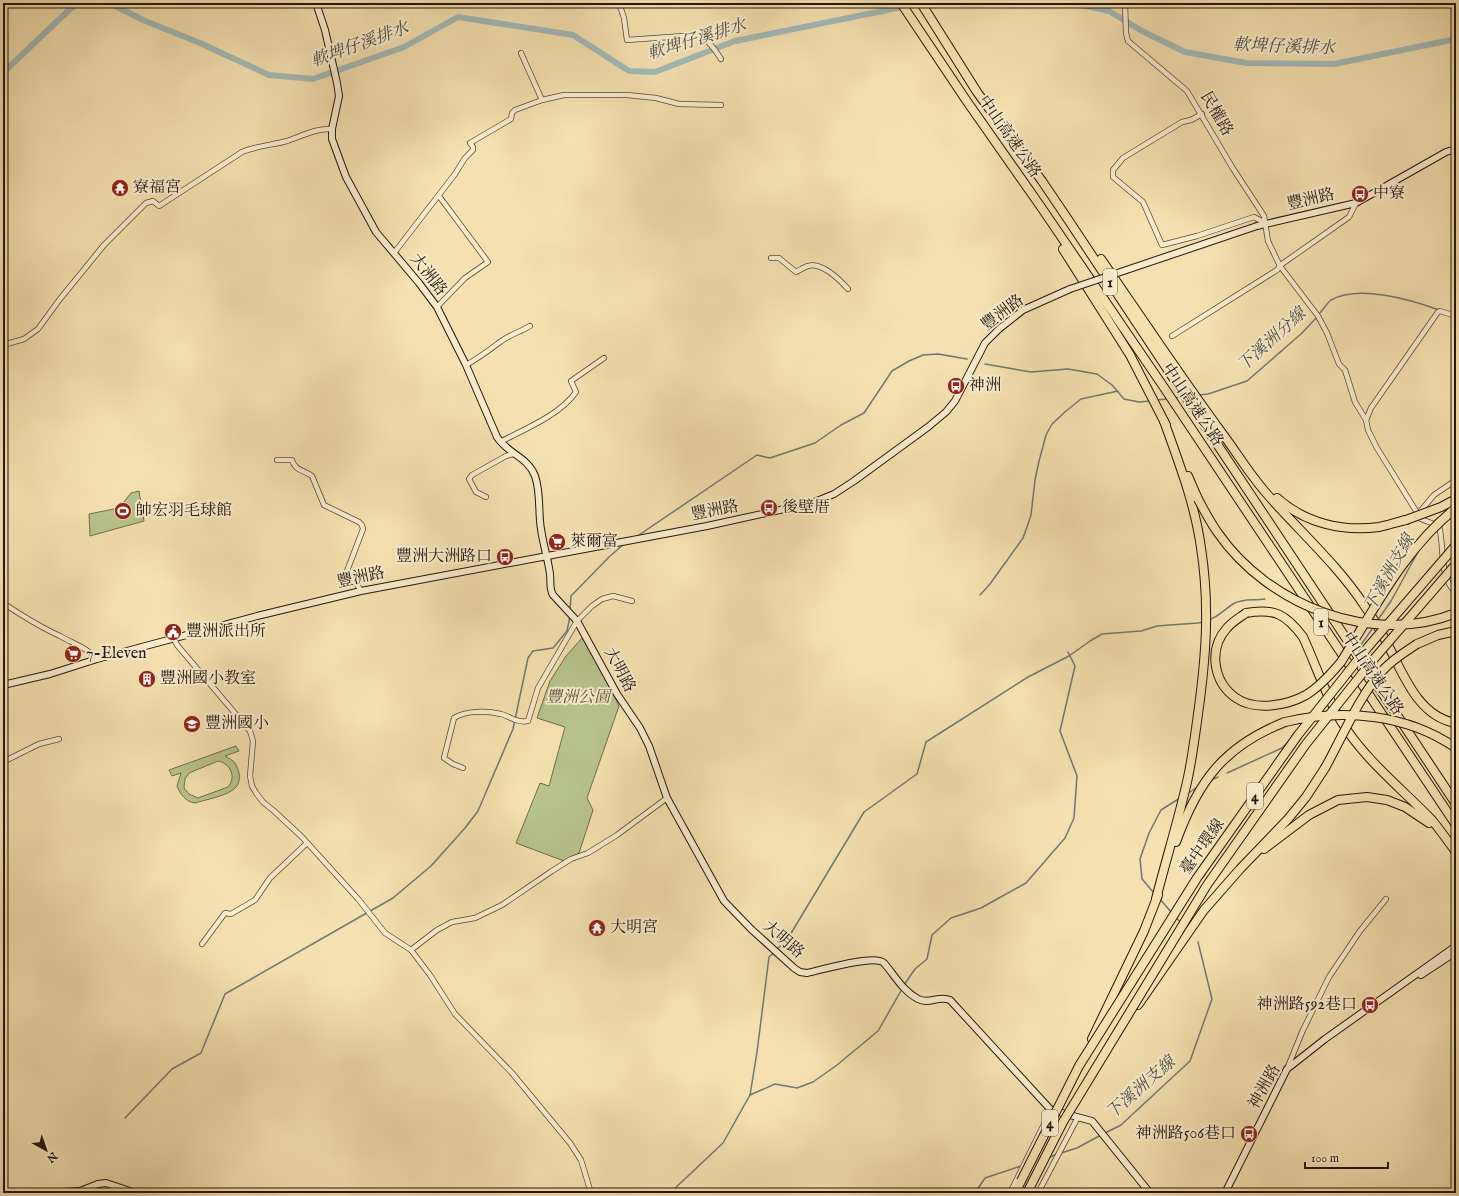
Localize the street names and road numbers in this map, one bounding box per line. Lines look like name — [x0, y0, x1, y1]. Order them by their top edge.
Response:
street label: 民權路 — [1195, 88, 1237, 140]
street label: 中山高速公路 — [973, 92, 1045, 182]
street label: 豐洲路 — [1285, 185, 1337, 215]
street label: 大洲路 — [405, 250, 451, 300]
road number: 1 — [1103, 269, 1117, 295]
street label: 豐洲路 — [978, 291, 1028, 335]
street label: 中山高速公路 — [1157, 360, 1227, 450]
street label: 豐洲路 — [690, 497, 740, 525]
street label: 豐洲路 — [335, 563, 387, 593]
road number: 1 — [1314, 609, 1328, 635]
street label: 中山高速公路 — [1337, 629, 1407, 719]
street label: 大明路 — [599, 644, 639, 696]
road number: 4 — [1247, 783, 1263, 809]
street label: 臺中環線 — [1176, 815, 1230, 879]
street label: 大明路 — [758, 917, 808, 963]
street label: 神洲路 — [1245, 1061, 1285, 1113]
road number: 4 — [1042, 1110, 1058, 1136]

